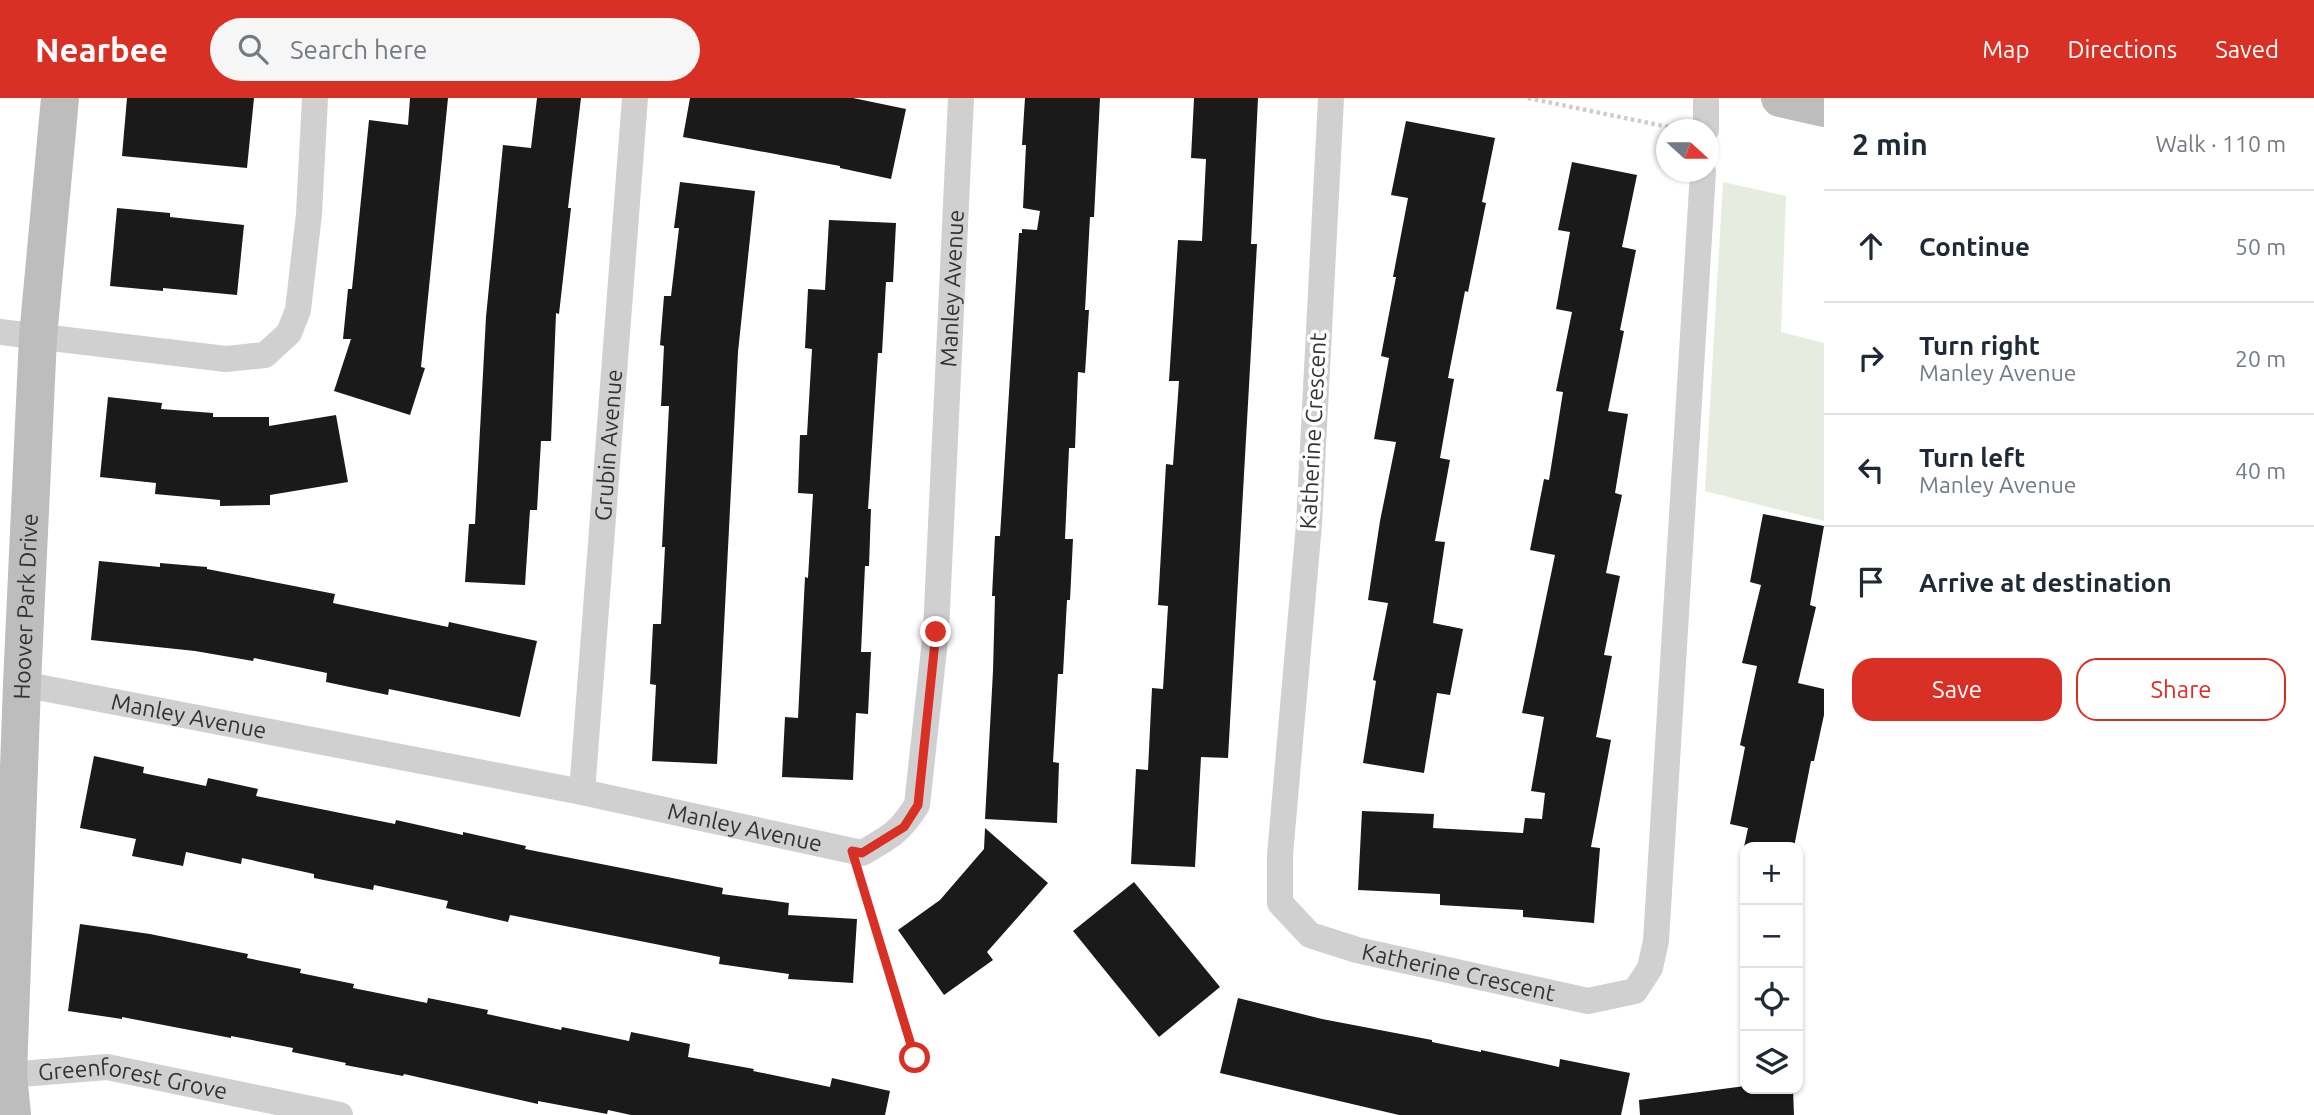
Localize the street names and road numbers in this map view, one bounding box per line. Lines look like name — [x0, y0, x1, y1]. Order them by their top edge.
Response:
street label: Manley Avenue — [935, 209, 968, 368]
street label: Katherine Crescent — [1295, 332, 1330, 530]
street label: Grubin Avenue — [590, 368, 626, 522]
street label: Hoover Park Drive — [8, 513, 42, 700]
street label: Manley Avenue — [109, 689, 269, 743]
street label: Manley Avenue — [665, 798, 825, 856]
street label: Katherine Crescent — [1360, 938, 1558, 1005]
street label: Greenforest Grove — [37, 1054, 230, 1103]

